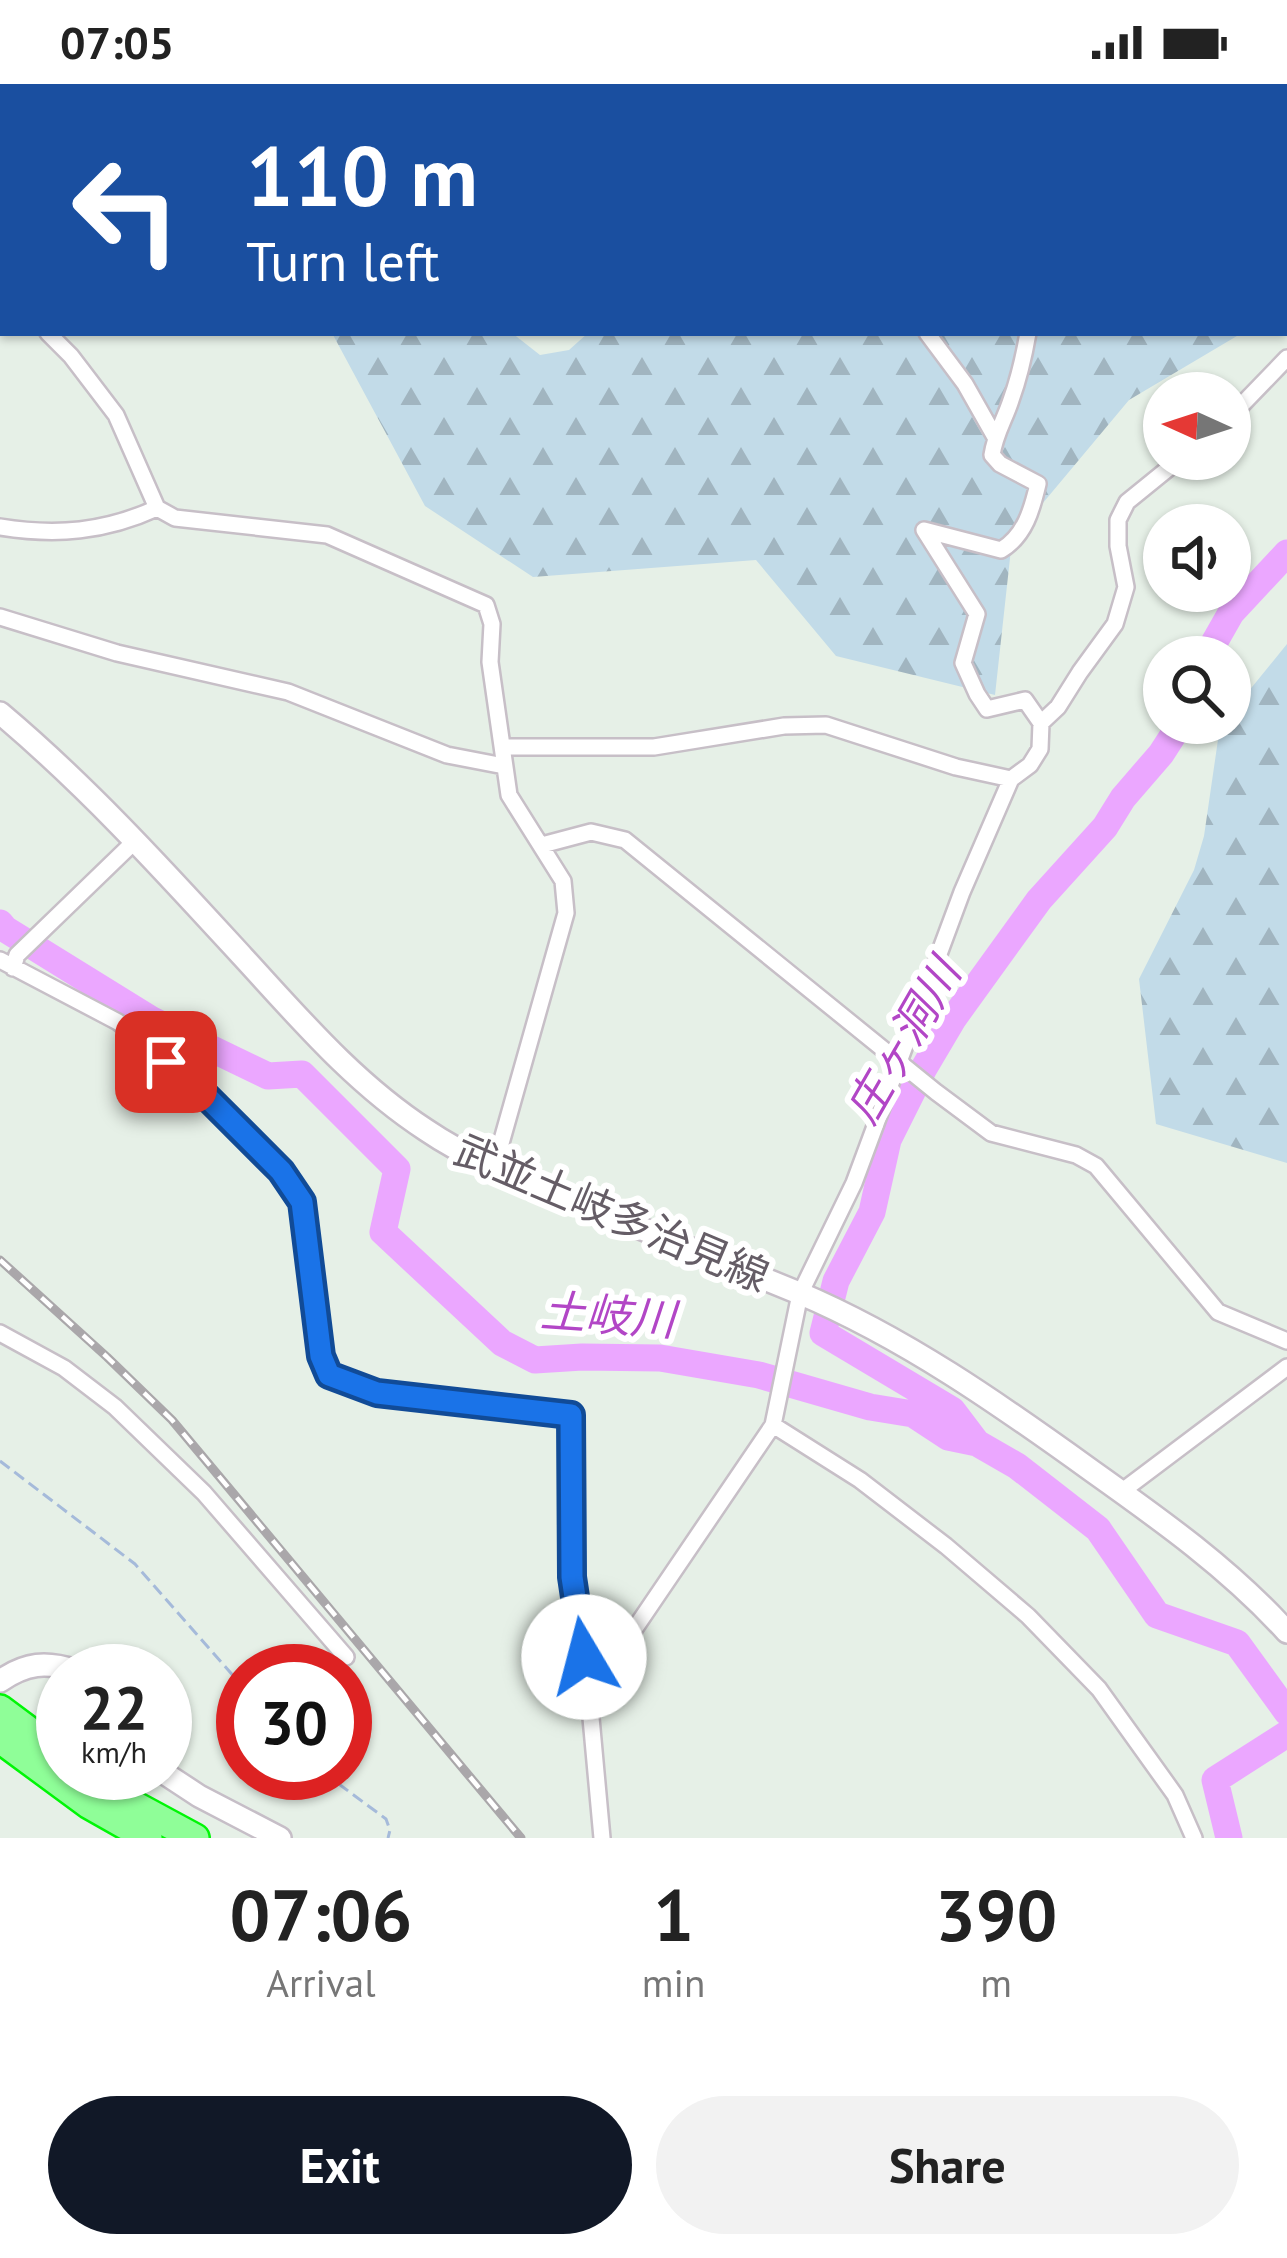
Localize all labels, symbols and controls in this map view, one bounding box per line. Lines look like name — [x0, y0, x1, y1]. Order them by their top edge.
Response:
text: 07:05 — [60, 13, 174, 71]
text: 110 m — [246, 120, 478, 229]
icon: left — [48, 132, 204, 288]
text: Turn left — [246, 226, 440, 296]
north arrow — [1143, 372, 1251, 480]
map controls — [1143, 372, 1251, 744]
button: sound — [1143, 504, 1251, 612]
button: search — [1143, 636, 1251, 744]
water label: 庄ヶ洞川 — [832, 945, 974, 1133]
pin — [115, 1011, 217, 1113]
icon: arrive — [133, 1029, 199, 1095]
street label: 武並土岐多治見線 — [447, 1122, 778, 1303]
water label: 土岐川 — [539, 1280, 681, 1348]
position arrow — [521, 1594, 647, 1720]
speed limit sign: 30 — [216, 1644, 372, 1800]
text: 22 — [80, 1668, 148, 1746]
text: km/h — [81, 1732, 147, 1771]
text: 07:06 — [230, 1868, 412, 1961]
text: 1 — [653, 1868, 694, 1961]
text: 390 — [935, 1868, 1057, 1961]
text: Arrival — [266, 1957, 376, 2008]
text: min — [642, 1957, 705, 2008]
text: m — [980, 1957, 1012, 2008]
button: Exit — [48, 2096, 632, 2234]
button: Share — [656, 2096, 1239, 2234]

